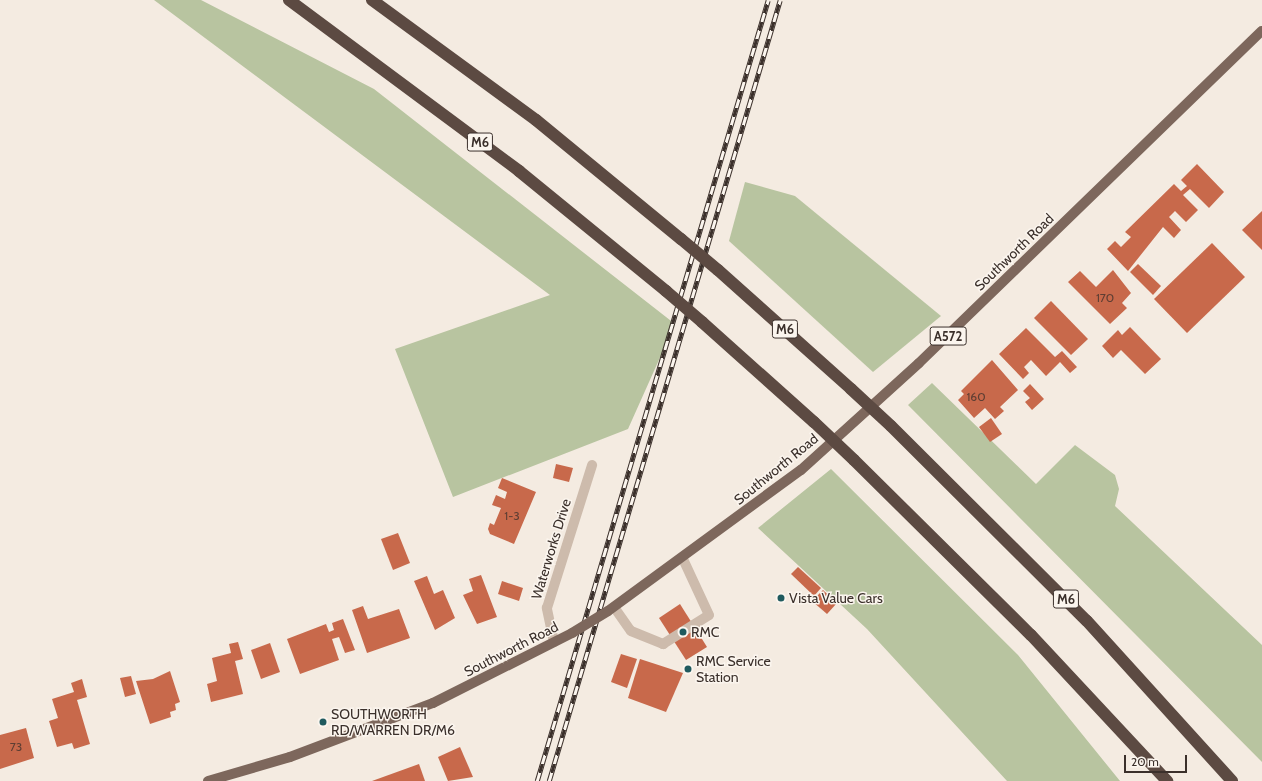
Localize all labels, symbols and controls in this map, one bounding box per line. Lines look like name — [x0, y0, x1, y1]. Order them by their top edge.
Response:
road number: M6 — [466, 131, 494, 153]
street label: Southworth Road — [971, 210, 1057, 294]
house number: 170 — [1096, 291, 1114, 305]
road number: M6 — [771, 318, 799, 340]
road number: A572 — [929, 325, 967, 347]
house number: 160 — [966, 390, 986, 404]
street label: Southworth Road — [731, 430, 821, 508]
street label: Waterworks Drive — [528, 497, 574, 601]
house number: 1-3 — [504, 509, 520, 523]
road number: M6 — [1052, 588, 1080, 610]
place label: Vista Value Cars — [789, 590, 883, 606]
marker: Vista Value Cars — [776, 593, 786, 603]
street label: Southworth Road — [461, 618, 561, 680]
place label: RMC — [691, 624, 719, 640]
marker: RMC — [678, 627, 688, 637]
place label: RMC Service Station — [696, 653, 771, 686]
marker: RMC Service Station — [683, 664, 693, 674]
place label: SOUTHWORTH RD/WARREN DR/M6 — [331, 706, 455, 738]
marker: SOUTHWORTH RD/WARREN DR/M6 — [318, 717, 328, 727]
house number: 73 — [10, 740, 22, 754]
scale bar — [1126, 747, 1189, 773]
text: 20 m — [1131, 754, 1159, 769]

